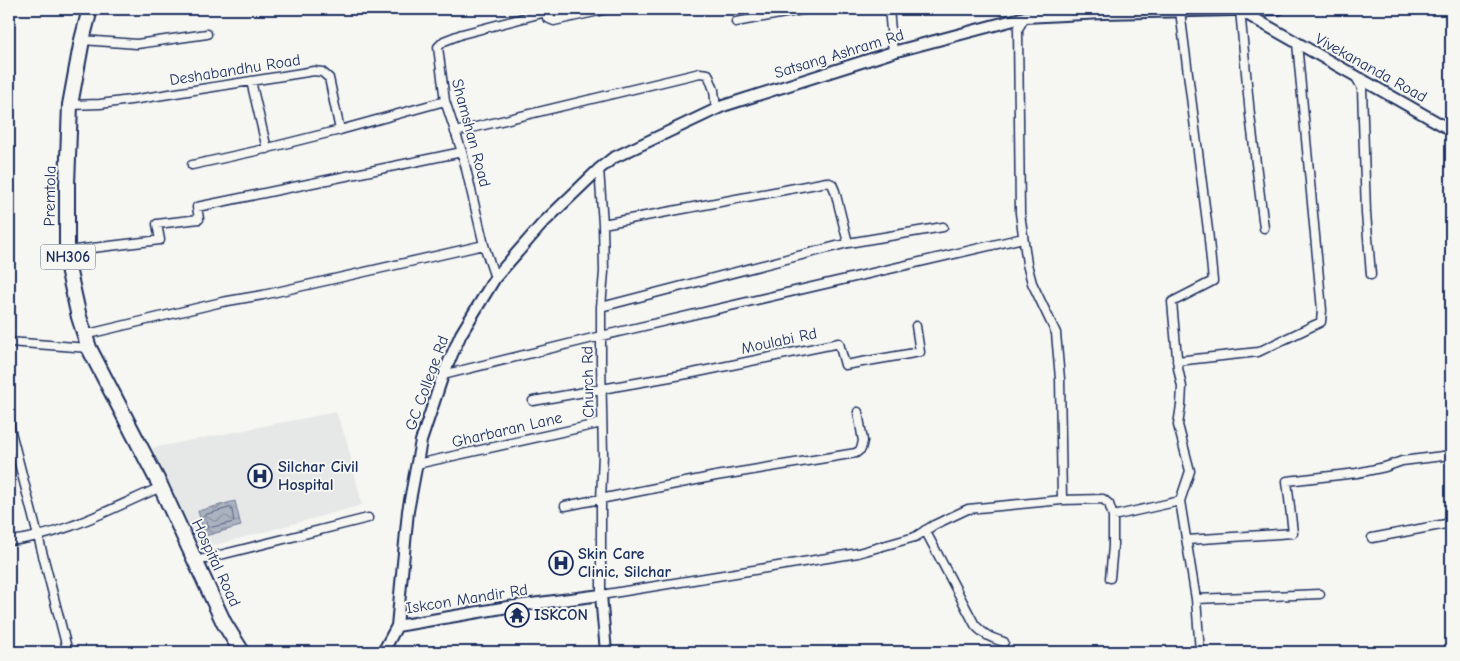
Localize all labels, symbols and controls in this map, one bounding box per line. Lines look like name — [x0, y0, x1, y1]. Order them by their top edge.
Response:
street label: Satsang Ashram Rd — [772, 26, 906, 82]
street label: Vivekananda Road — [1312, 30, 1430, 106]
street label: Deshabandhu Road — [168, 51, 302, 89]
street label: Shamshan Road — [448, 77, 494, 189]
street label: Premtola — [40, 166, 60, 226]
road number: NH306 — [40, 244, 96, 270]
street label: Moulabi Rd — [739, 324, 819, 358]
street label: GC College Rd — [402, 333, 452, 433]
street label: Church Rd — [578, 346, 598, 418]
street label: Gharbaran Lane — [450, 409, 564, 451]
place label: Silchar Civil Hospital — [278, 458, 359, 494]
hospital icon: Silchar Civil Hospital — [247, 463, 273, 489]
street label: Hospital Road — [188, 516, 244, 610]
place label: Skin Care Clinic, Silchar — [578, 545, 672, 581]
hospital icon: Skin Care Clinic, Silchar — [548, 550, 574, 576]
street label: Iskcon Mandir Rd — [405, 581, 529, 617]
temple icon: ISKCON — [504, 602, 530, 628]
place label: ISKCON — [534, 606, 588, 624]

